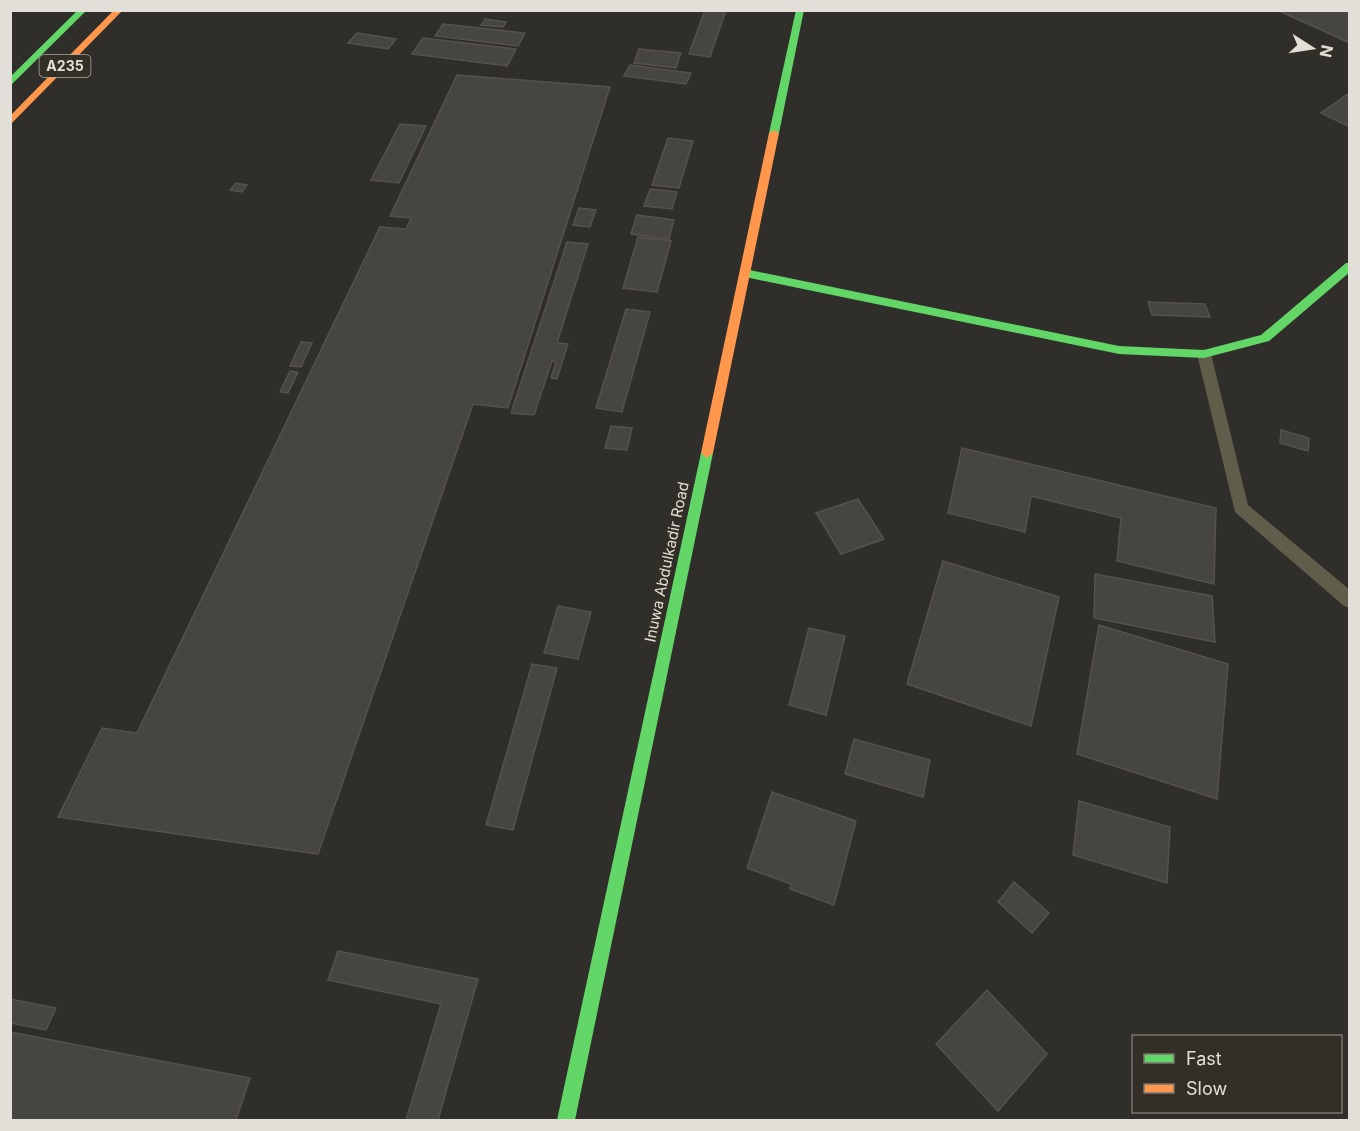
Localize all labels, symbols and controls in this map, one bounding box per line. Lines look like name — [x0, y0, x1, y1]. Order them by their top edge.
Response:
north arrow — [1282, 18, 1342, 78]
text: N — [1316, 43, 1338, 59]
road number: A235 — [40, 55, 90, 77]
street label: Inuwa Abdulkadir Road — [640, 480, 693, 644]
legend — [1132, 1035, 1342, 1113]
text: Fast — [1186, 1048, 1222, 1069]
text: Slow — [1186, 1078, 1227, 1099]

